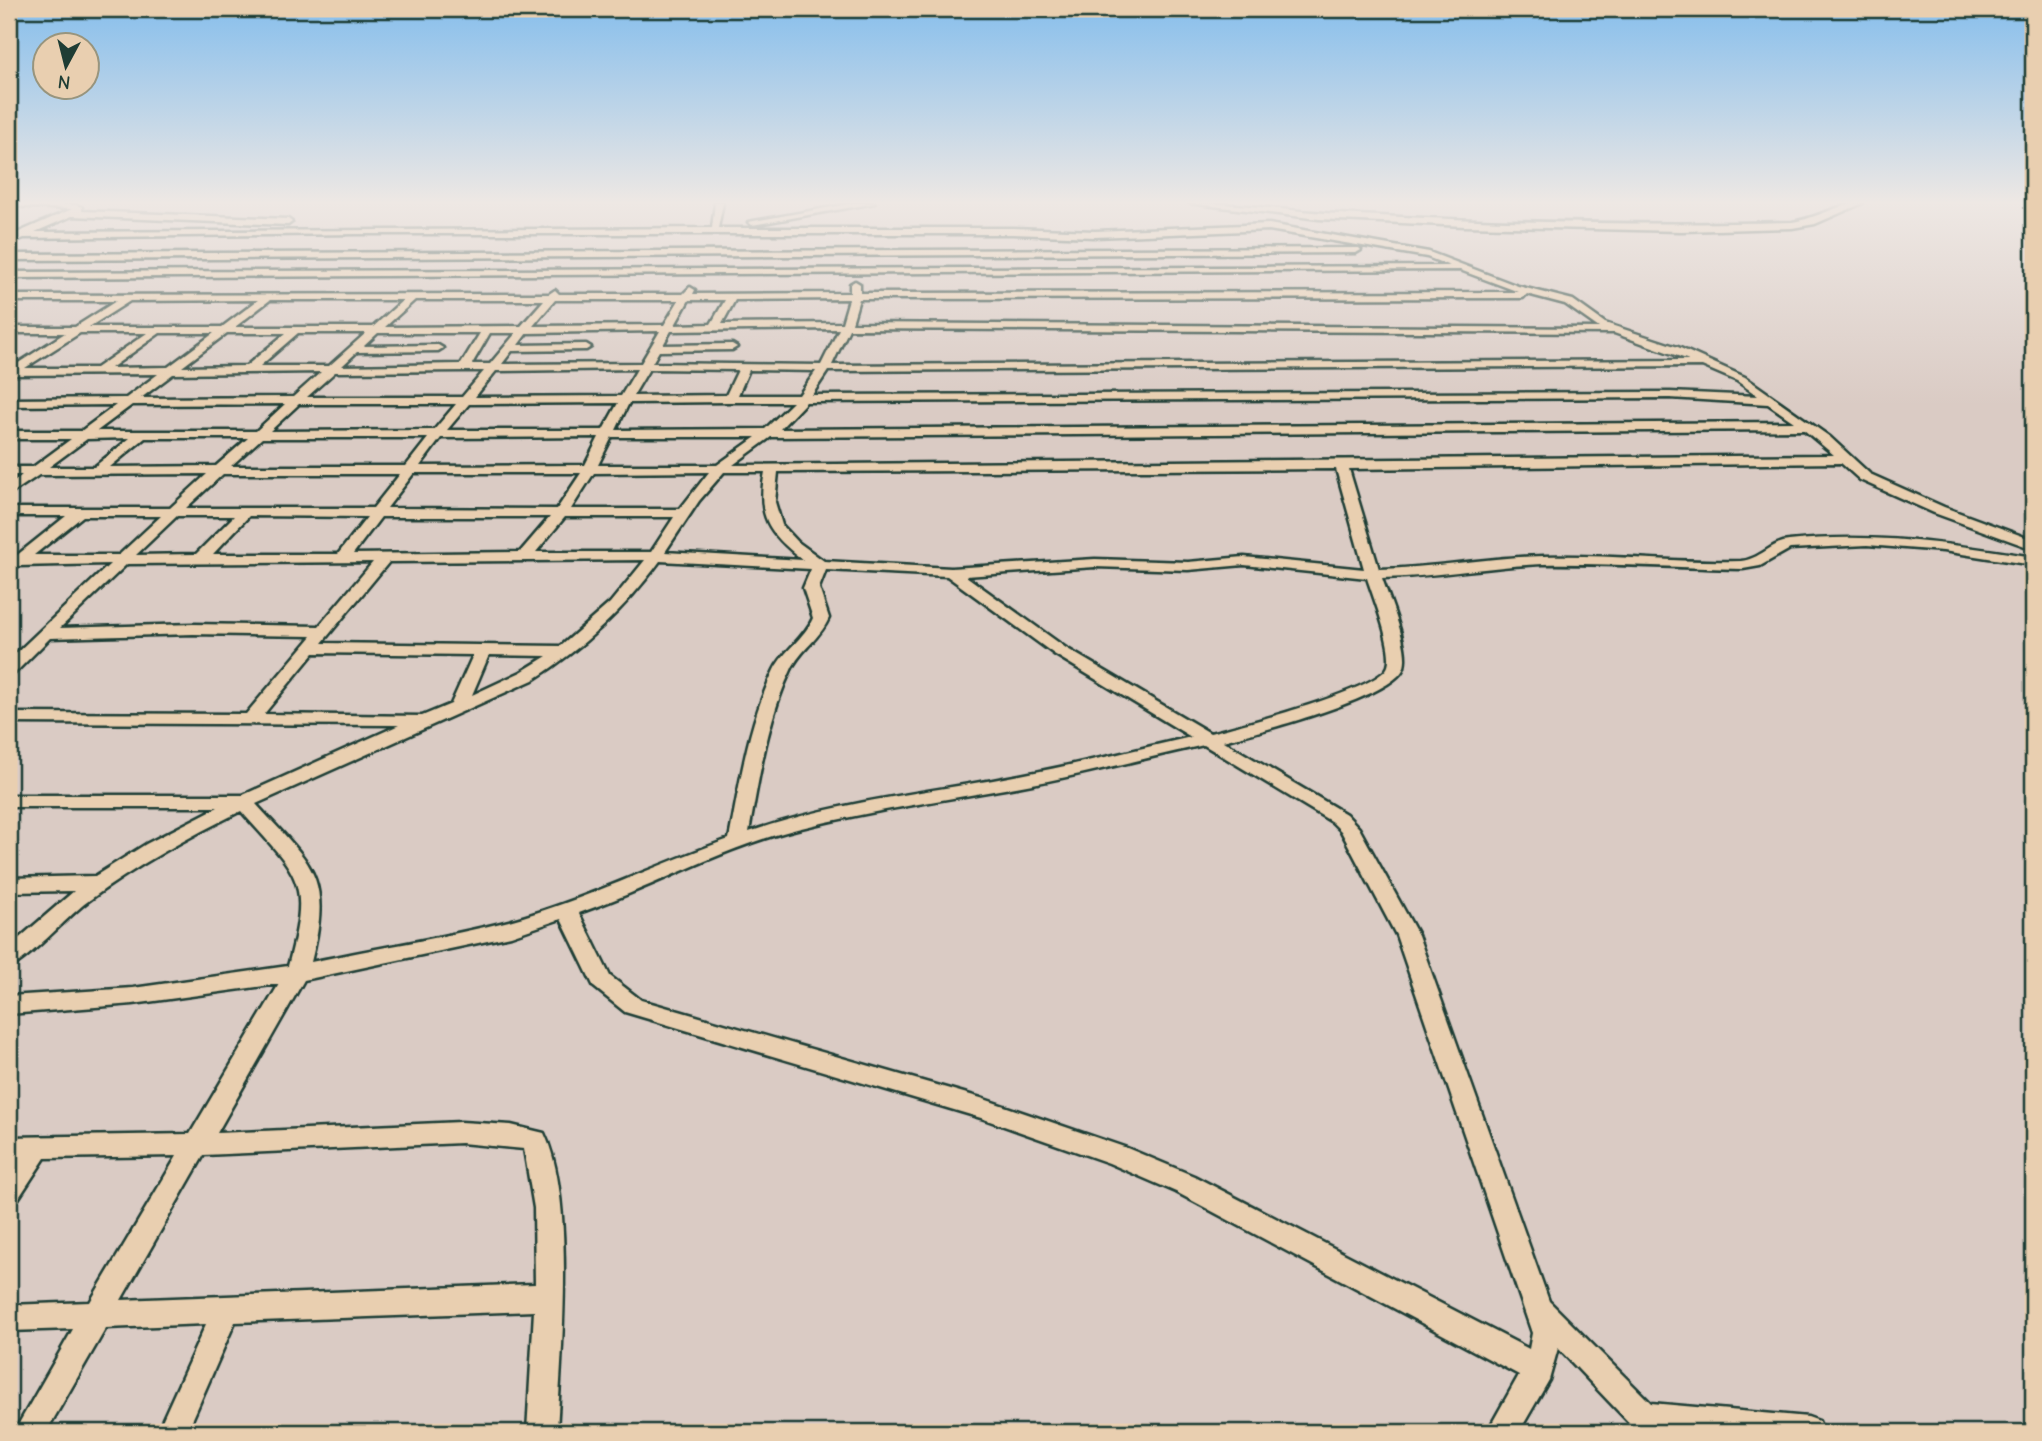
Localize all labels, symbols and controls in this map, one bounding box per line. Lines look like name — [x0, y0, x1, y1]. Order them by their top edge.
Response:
north arrow — [32, 32, 102, 102]
text: N — [57, 70, 72, 94]

